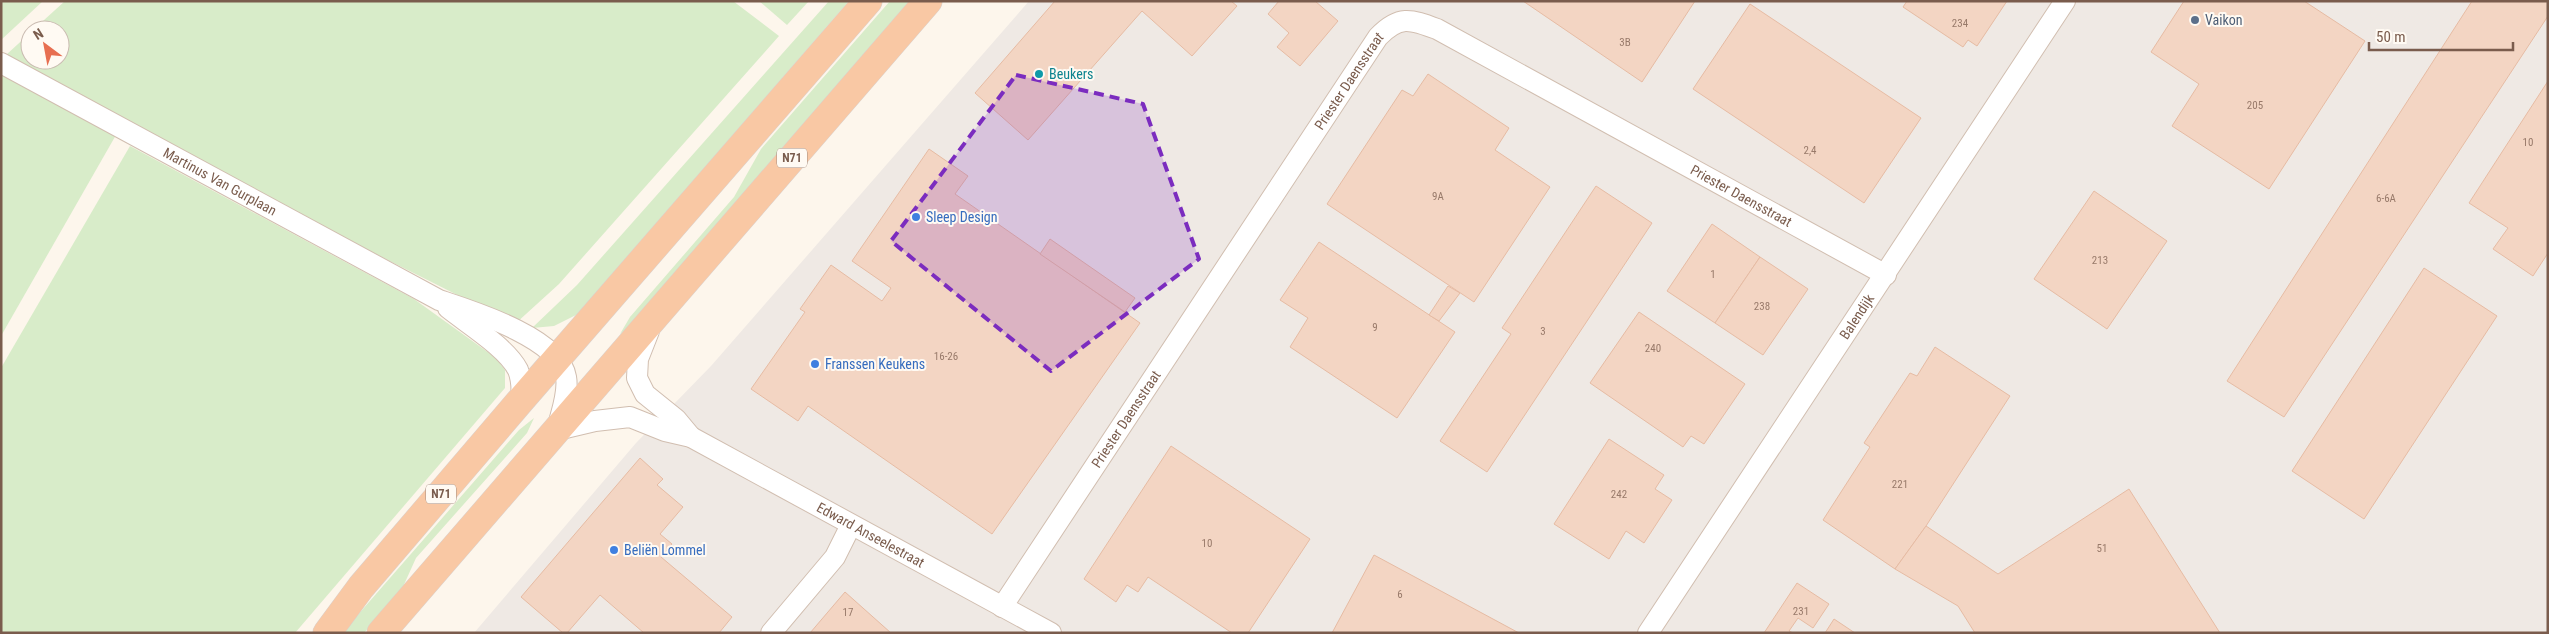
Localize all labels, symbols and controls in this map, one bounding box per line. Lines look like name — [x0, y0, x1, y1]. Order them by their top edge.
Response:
place label: Vaikon — [2205, 12, 2243, 28]
marker: Vaikon — [2189, 14, 2201, 26]
house number: 234 — [1952, 17, 1969, 30]
north arrow — [20, 20, 70, 70]
scale bar — [2369, 20, 2513, 52]
text: N — [30, 25, 46, 43]
text: 50 m — [2376, 28, 2406, 46]
street label: Priester Daensstraat — [1311, 29, 1386, 133]
house number: 3B — [1619, 36, 1631, 49]
place label: Beukers — [1049, 66, 1093, 82]
marker: Beukers — [1033, 68, 1045, 80]
house number: 205 — [2247, 99, 2263, 112]
house number: 10 — [2523, 136, 2533, 149]
street label: Martinus Van Gurplaan — [161, 144, 279, 219]
house number: 2,4 — [1803, 144, 1817, 157]
road number: N71 — [777, 148, 807, 168]
street label: Priester Daensstraat — [1688, 162, 1795, 230]
house number: 9A — [1432, 190, 1445, 203]
house number: 6-6A — [2376, 192, 2397, 205]
place label: Sleep Design — [926, 209, 998, 225]
marker: Sleep Design — [910, 211, 922, 223]
house number: 213 — [2092, 254, 2108, 267]
house number: 1 — [1710, 268, 1716, 281]
street label: Balendijk — [1836, 291, 1878, 342]
house number: 238 — [1754, 300, 1770, 313]
house number: 9 — [1372, 321, 1378, 334]
house number: 3 — [1540, 325, 1546, 338]
house number: 240 — [1645, 342, 1661, 355]
house number: 16-26 — [934, 350, 958, 363]
place label: Franssen Keukens — [825, 356, 925, 372]
marker: Franssen Keukens — [809, 358, 821, 370]
street label: Priester Daensstraat — [1088, 368, 1164, 471]
house number: 221 — [1892, 478, 1908, 491]
road number: N71 — [426, 484, 456, 504]
house number: 242 — [1611, 488, 1627, 501]
street label: Edward Anseelestraat — [814, 499, 927, 571]
house number: 10 — [1202, 537, 1212, 550]
place label: Beliën Lommel — [624, 542, 706, 558]
house number: 51 — [2097, 542, 2107, 555]
marker: Beliën Lommel — [608, 544, 620, 556]
house number: 6 — [1397, 588, 1403, 601]
house number: 231 — [1793, 605, 1809, 618]
house number: 17 — [843, 606, 853, 619]

